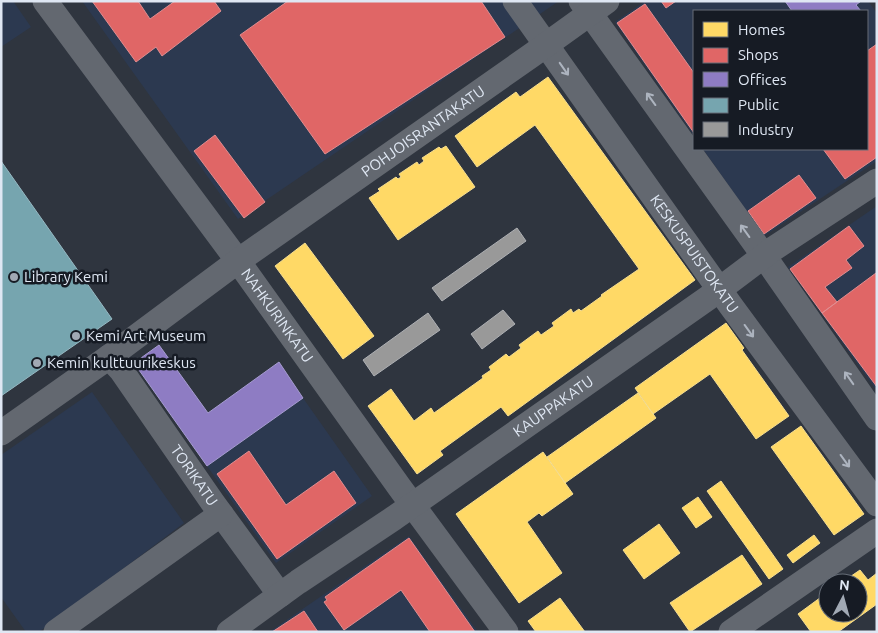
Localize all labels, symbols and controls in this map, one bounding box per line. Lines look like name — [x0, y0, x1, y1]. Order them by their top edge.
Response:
legend — [693, 10, 868, 150]
text: Homes — [738, 21, 785, 38]
text: Shops — [738, 46, 779, 63]
one-way arrow — [559, 62, 569, 76]
text: Offices — [738, 71, 786, 88]
street label: POHJOISRANTAKATU — [358, 82, 488, 180]
one-way arrow — [646, 92, 656, 106]
text: Public — [738, 96, 779, 113]
text: Industry — [738, 121, 793, 138]
street label: KESKUSPUISTOKATU — [647, 191, 742, 316]
one-way arrow — [740, 224, 750, 238]
street label: NAHKURINKATU — [238, 265, 317, 366]
place label: Library Kemi — [24, 268, 108, 285]
marker: Library Kemi — [8, 271, 20, 283]
one-way arrow — [743, 324, 754, 337]
place label: Kemi Art Museum — [86, 327, 206, 344]
marker: Kemi Art Museum — [70, 330, 82, 342]
place label: Kemin kulttuurikeskus — [47, 354, 196, 371]
marker: Kemin kulttuurikeskus — [31, 357, 43, 369]
one-way arrow — [844, 371, 854, 385]
street label: KAUPPAKATU — [510, 372, 596, 440]
street label: TORIKATU — [167, 442, 221, 509]
one-way arrow — [840, 454, 850, 468]
north arrow — [818, 573, 868, 623]
text: N — [838, 577, 850, 594]

